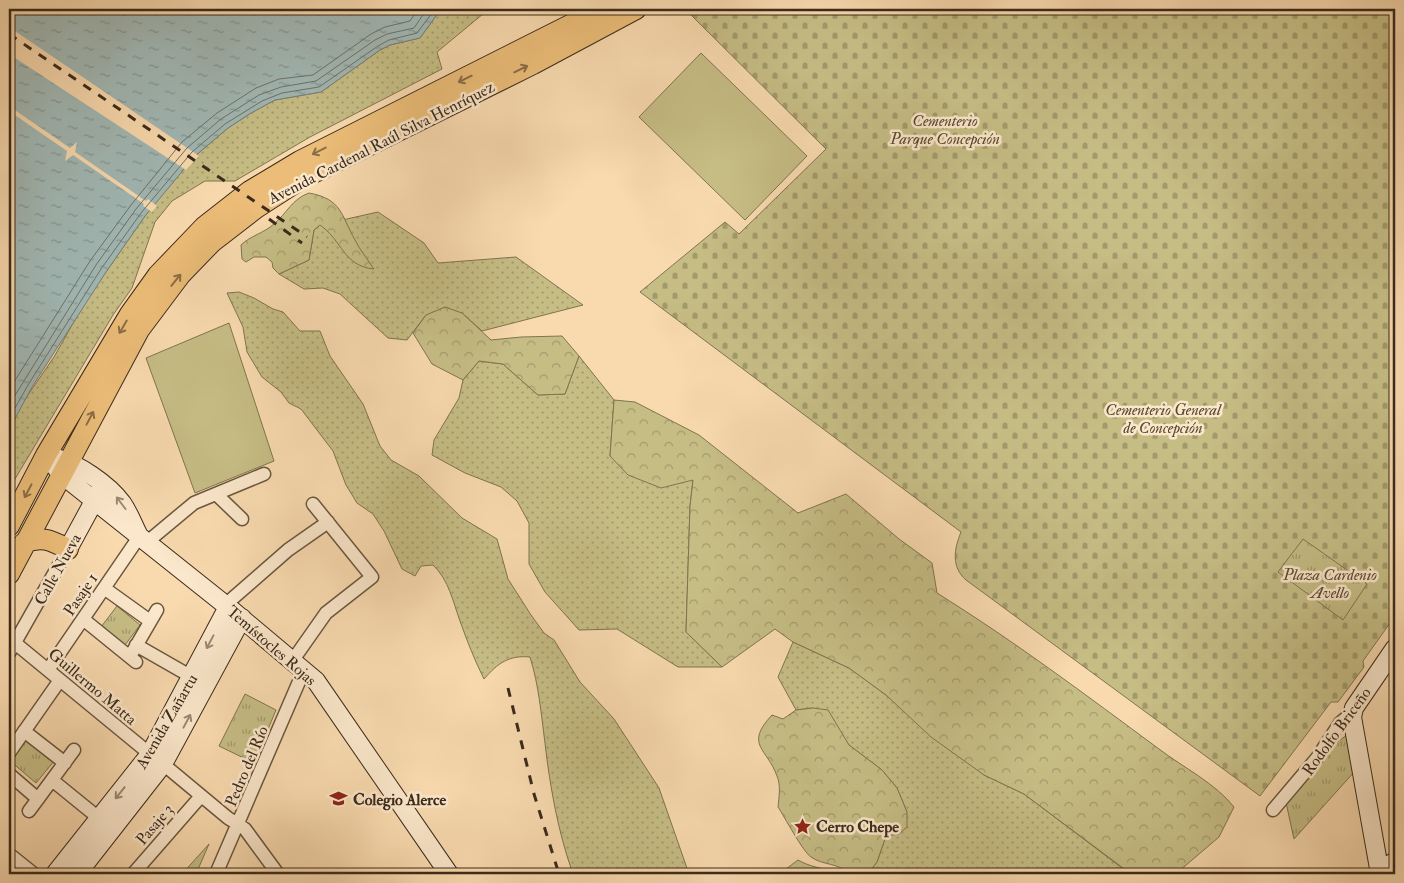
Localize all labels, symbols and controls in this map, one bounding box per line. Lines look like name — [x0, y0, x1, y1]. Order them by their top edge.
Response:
one-way arrow — [513, 64, 528, 74]
one-way arrow — [458, 75, 473, 84]
street label: Avenida Cardenal Raúl Silva Henríquez — [264, 77, 498, 209]
park label: Cementerio Parque Concepción — [889, 111, 1000, 149]
one-way arrow — [312, 146, 327, 156]
one-way arrow — [170, 274, 181, 287]
one-way arrow — [117, 319, 127, 333]
park label: Cementerio General de Concepción — [1105, 400, 1222, 438]
one-way arrow — [85, 410, 95, 425]
one-way arrow — [22, 483, 32, 498]
one-way arrow — [116, 496, 126, 510]
street label: Calle Nueva — [30, 530, 86, 609]
park label: Plaza Cardenio Avello — [1282, 565, 1377, 603]
street label: Pasaje 1 — [59, 569, 102, 620]
street label: Temístocles Rojas — [222, 601, 320, 690]
one-way arrow — [205, 634, 214, 649]
street label: Guillermo Matta — [44, 644, 141, 730]
street label: Avenida Zañartu — [131, 670, 202, 773]
street label: Rodolfo Briceño — [1298, 683, 1376, 780]
one-way arrow — [183, 714, 192, 729]
street label: Pedro del Río — [221, 723, 273, 810]
one-way arrow — [115, 786, 126, 799]
school or university icon: Colegio Alerce — [329, 789, 349, 809]
place label: Colegio Alerce — [353, 790, 446, 811]
street label: Pasaje 3 — [132, 800, 178, 849]
place icon: Cerro Chepe — [792, 816, 812, 836]
place label: Cerro Chepe — [816, 817, 899, 838]

